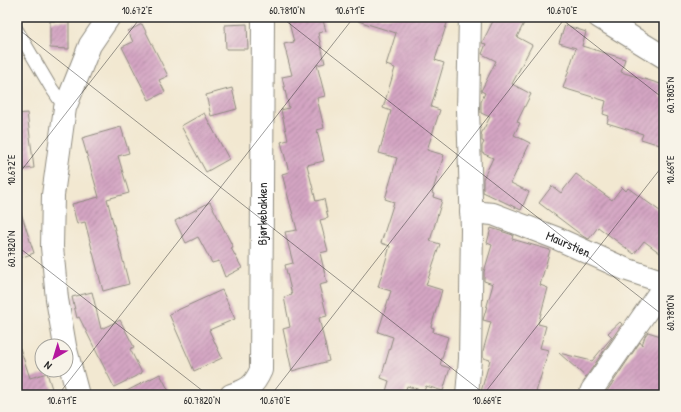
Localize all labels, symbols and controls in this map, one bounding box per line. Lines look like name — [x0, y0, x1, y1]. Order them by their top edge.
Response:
text: 10.672°E — [122, 4, 153, 17]
text: 60.7810°N — [269, 4, 305, 17]
text: 10.671°E — [335, 4, 365, 17]
text: 10.670°E — [547, 4, 578, 17]
text: 60.7805°N — [664, 77, 677, 113]
text: 10.672°E — [5, 154, 18, 185]
text: 10.669°E — [664, 155, 677, 184]
street label: Bjørkebakken — [253, 182, 271, 245]
street label: Maurstien — [544, 226, 593, 261]
text: 60.7820°N — [5, 231, 18, 267]
text: 60.7810°N — [664, 295, 677, 331]
north arrow — [34, 338, 74, 378]
text: N — [41, 358, 54, 373]
text: 10.671°E — [47, 394, 77, 407]
text: 60.7820°N — [184, 394, 220, 407]
text: 10.670°E — [260, 394, 291, 407]
text: 10.669°E — [473, 394, 502, 407]

